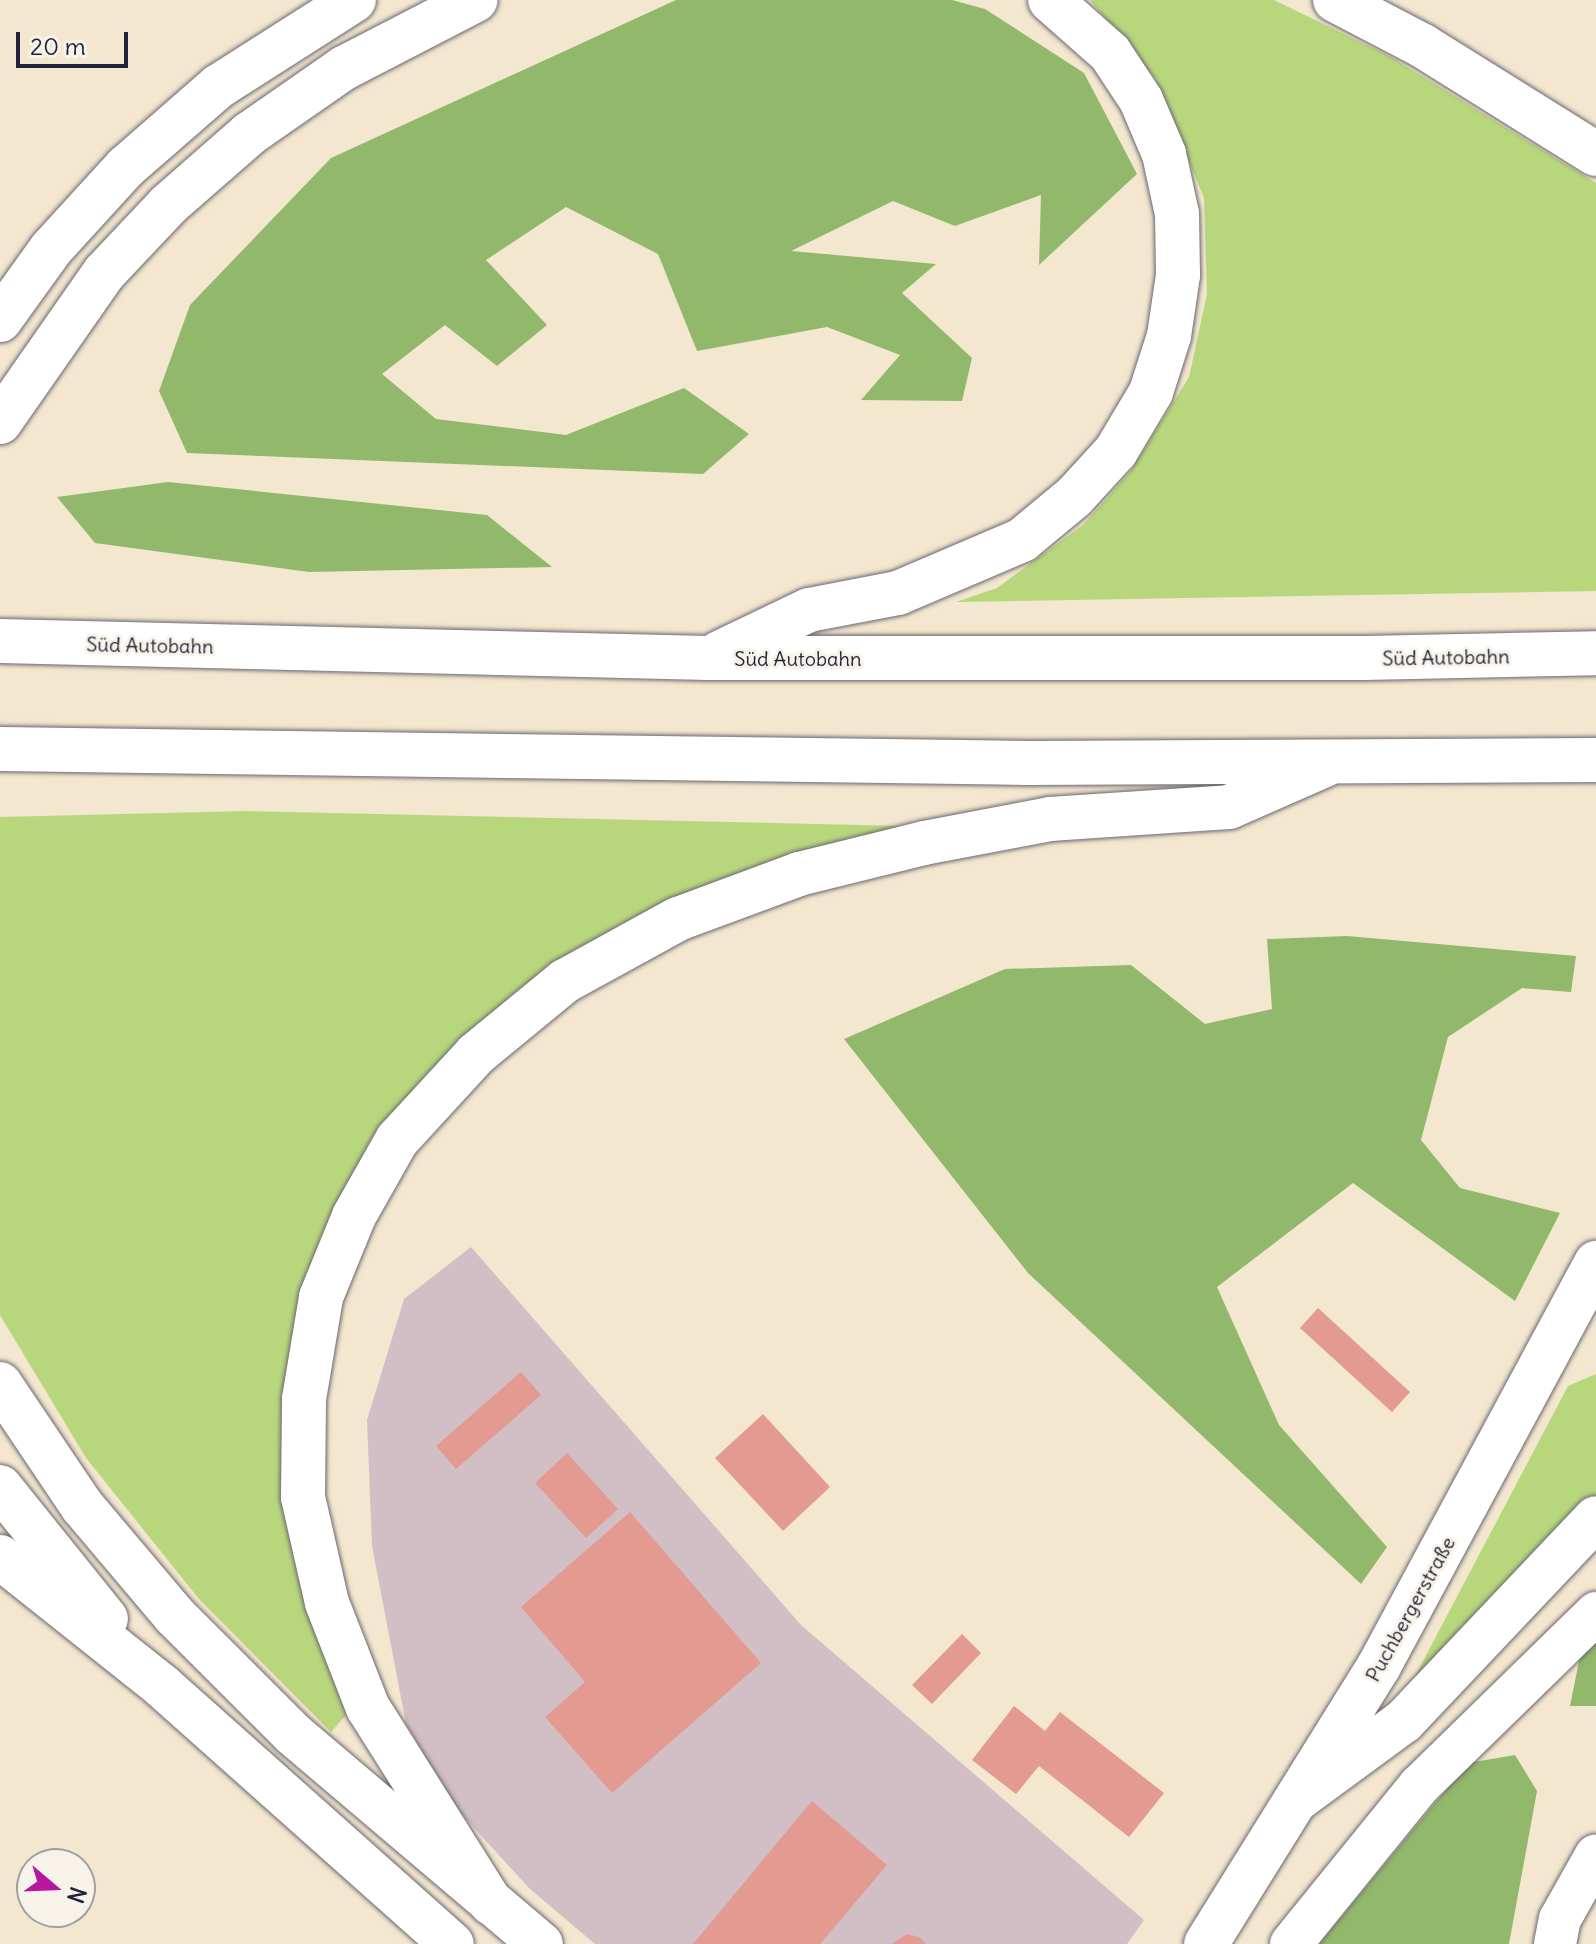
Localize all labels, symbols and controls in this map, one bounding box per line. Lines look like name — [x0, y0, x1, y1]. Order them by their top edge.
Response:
scale bar — [20, 16, 132, 66]
text: 20 m — [30, 31, 86, 61]
street label: Süd Autobahn — [86, 632, 214, 658]
street label: Süd Autobahn — [1382, 644, 1510, 670]
street label: Süd Autobahn — [734, 646, 862, 670]
street label: Puchbergerstraße — [1360, 1532, 1460, 1686]
north arrow — [16, 1848, 96, 1928]
text: N — [61, 1883, 93, 1907]

